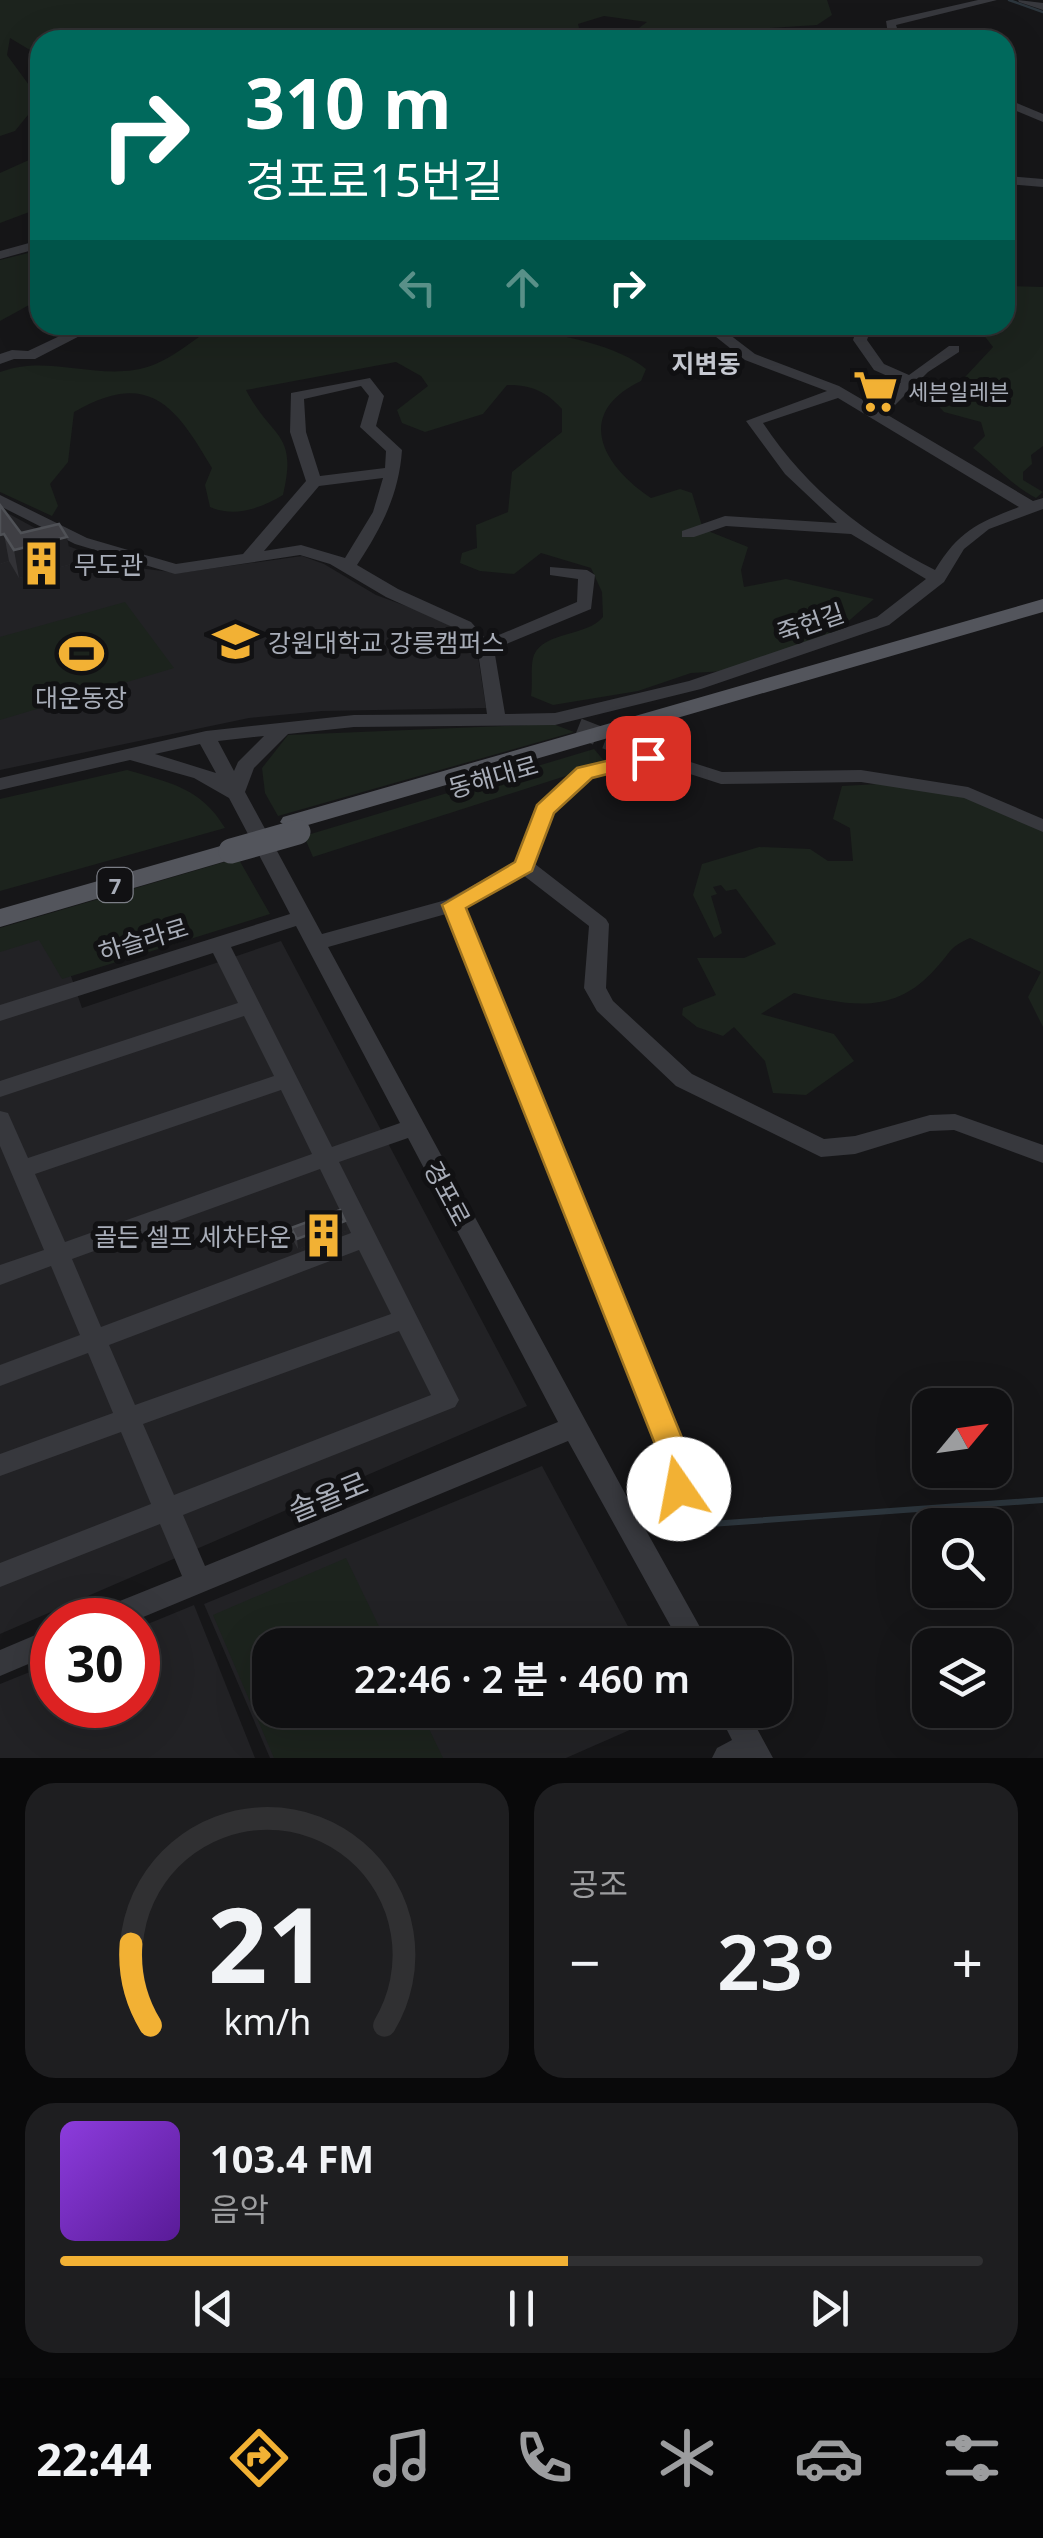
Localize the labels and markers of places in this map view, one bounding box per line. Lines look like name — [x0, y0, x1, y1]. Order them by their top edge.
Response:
supermarket icon: 세븐일레븐 — [851, 367, 899, 415]
place label: 세븐일레븐 — [908, 376, 1009, 406]
building icon: 무도관 — [17, 540, 65, 588]
place label: 무도관 — [74, 547, 143, 581]
school or university icon: 강원대학교 강릉캠퍼스 — [211, 618, 259, 666]
place label: 강원대학교 강릉캠퍼스 — [268, 625, 505, 659]
sports icon: 대운동장 — [57, 629, 105, 677]
place label: 대운동장 — [35, 680, 127, 714]
pin — [606, 716, 691, 801]
building icon: 골든 셀프 세차타운 — [300, 1212, 348, 1260]
place label: 골든 셀프 세차타운 — [94, 1219, 291, 1253]

